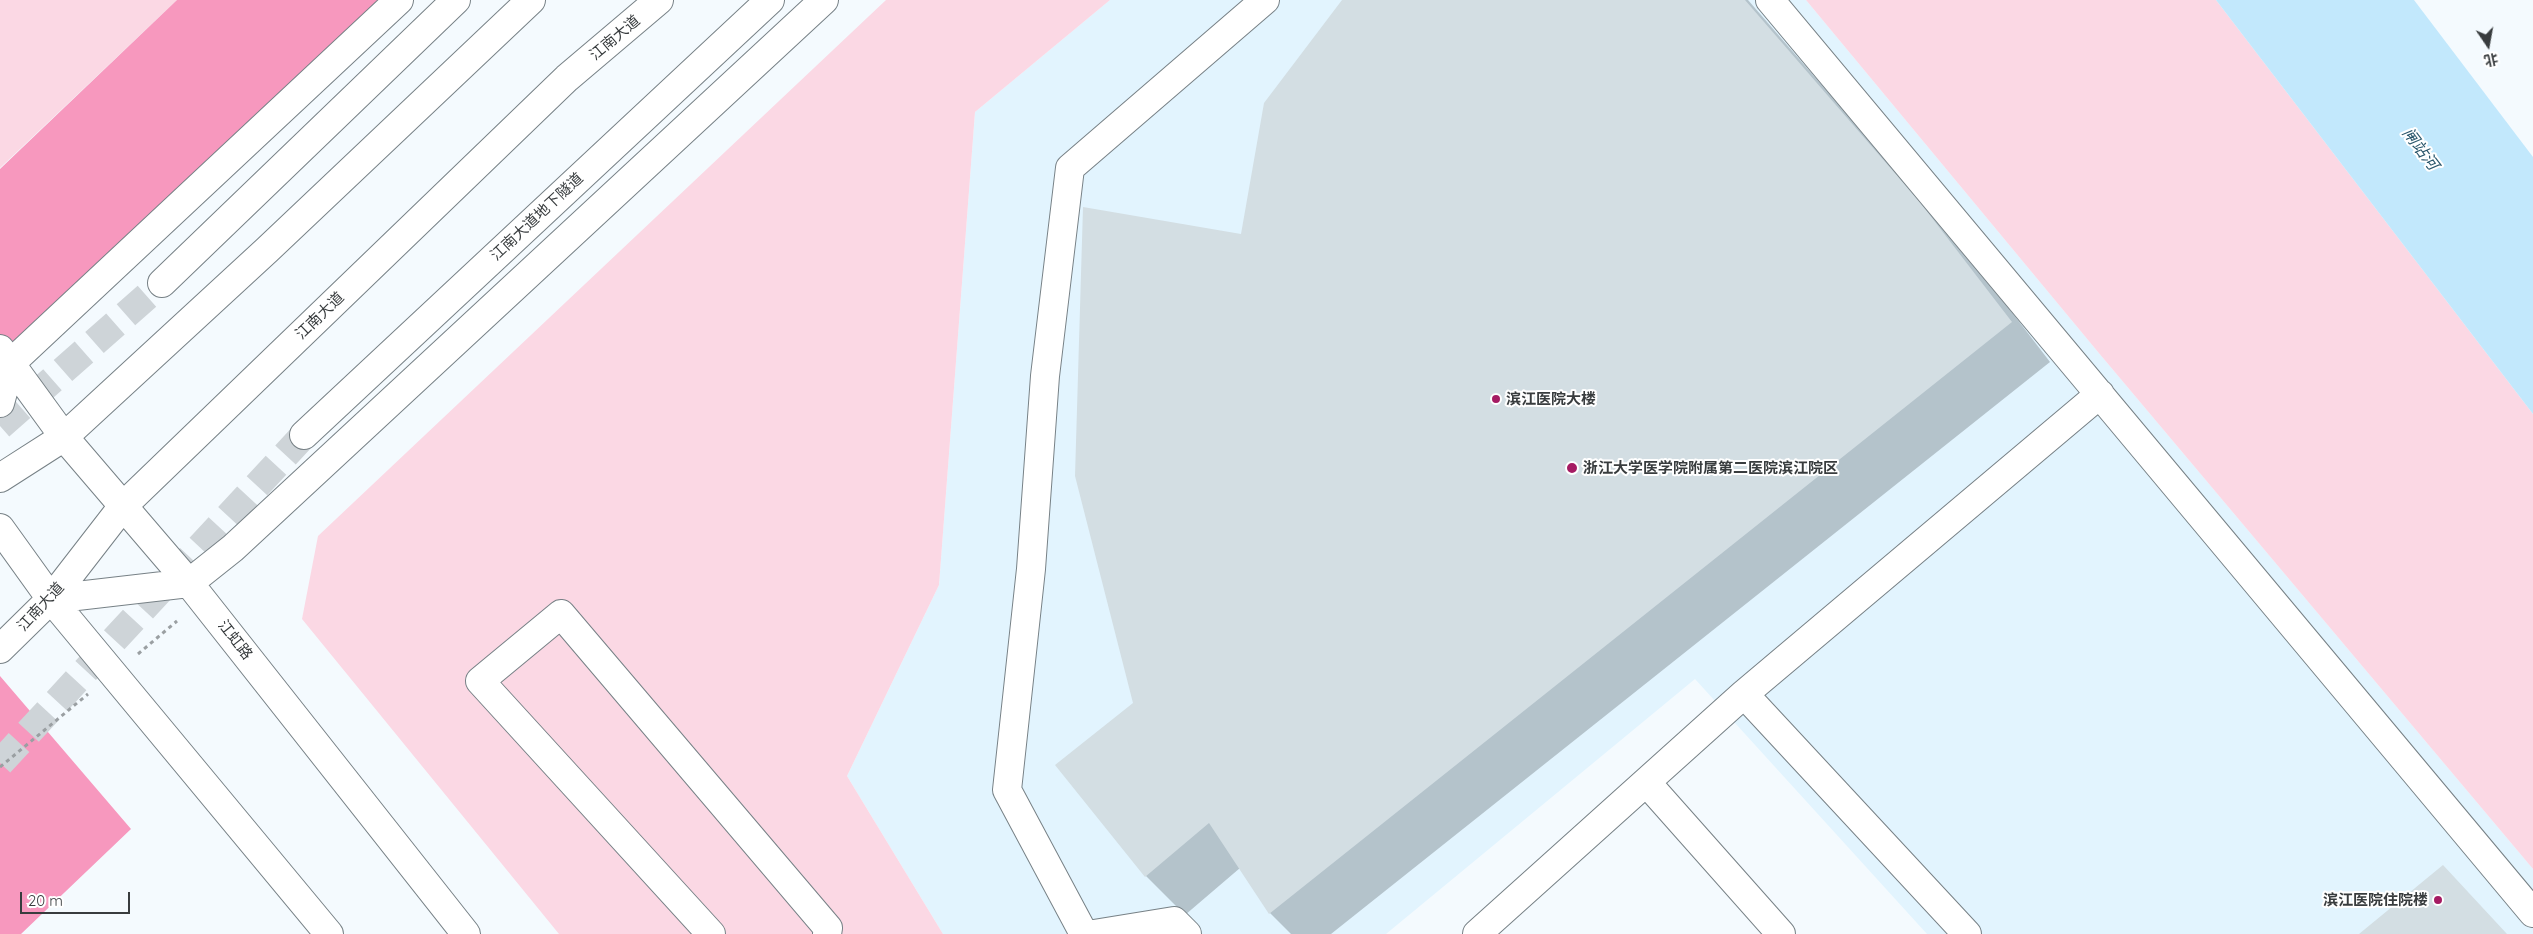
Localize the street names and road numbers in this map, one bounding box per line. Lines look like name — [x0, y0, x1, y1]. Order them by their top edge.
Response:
street label: 江南大道 — [586, 12, 644, 64]
street label: 江南大道地下隧道 — [487, 169, 587, 265]
street label: 江南大道 — [292, 289, 348, 343]
street label: 江南大道 — [14, 579, 68, 635]
street label: 江虹路 — [214, 617, 256, 663]

